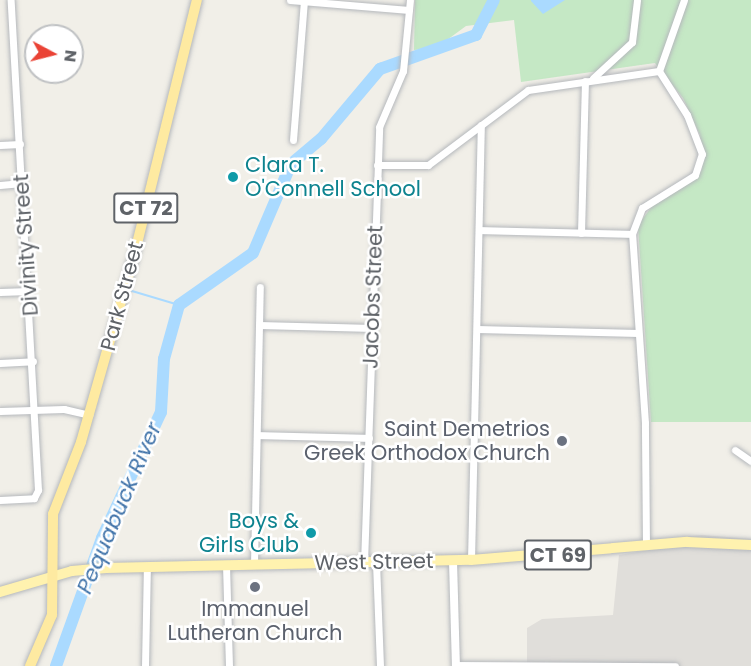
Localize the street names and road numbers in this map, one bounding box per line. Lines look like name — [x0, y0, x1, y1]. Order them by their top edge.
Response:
street label: Divinity Street — [8, 173, 44, 317]
road number: CT 72 — [113, 191, 179, 225]
street label: Jacobs Street — [358, 225, 388, 369]
street label: Park Street — [95, 239, 149, 353]
road number: CT 69 — [524, 538, 592, 572]
street label: West Street — [314, 548, 434, 576]

